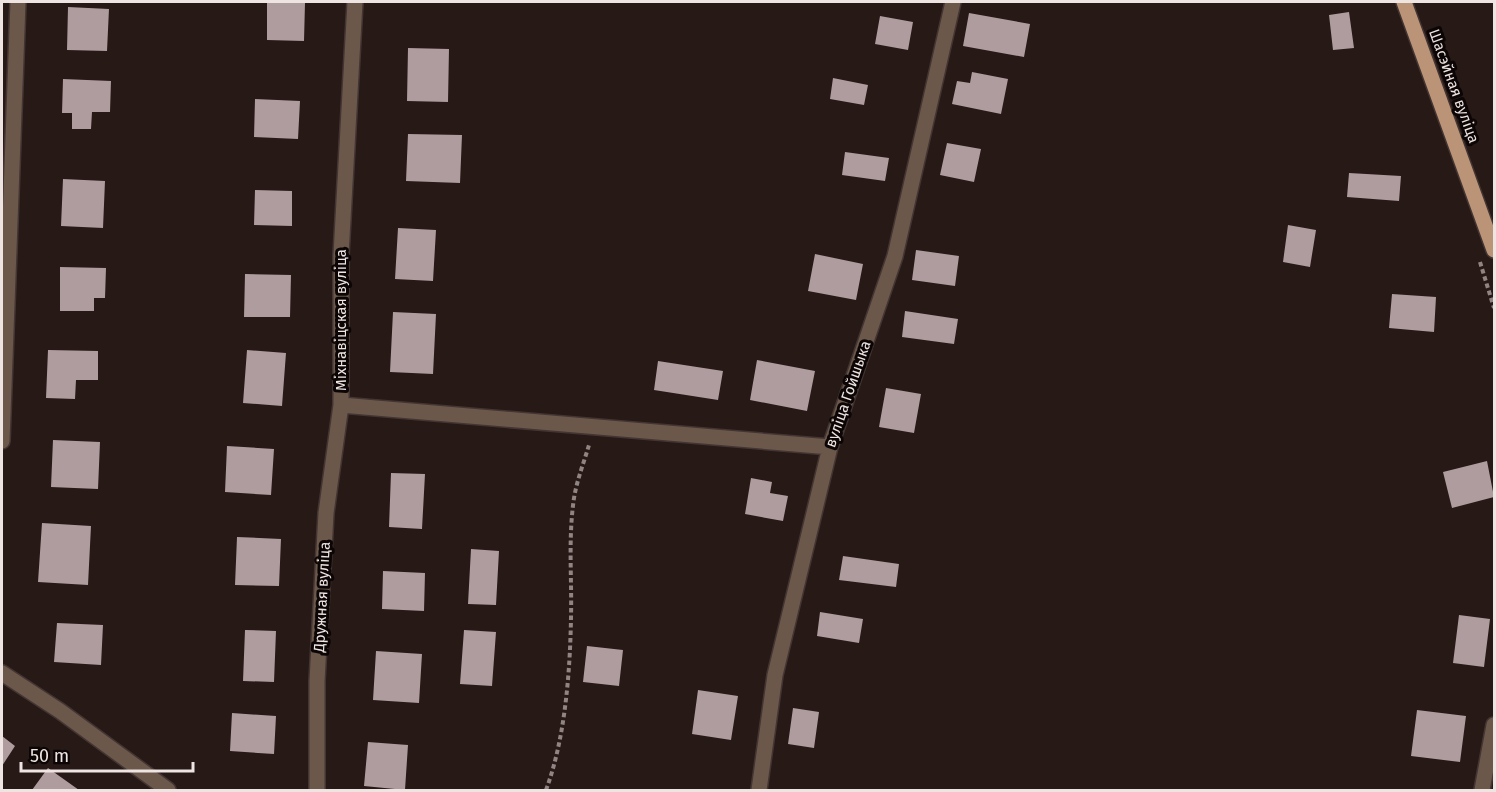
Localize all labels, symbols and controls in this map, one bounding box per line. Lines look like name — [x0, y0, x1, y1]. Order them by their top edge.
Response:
street label: Шасэйная вуліца — [1425, 27, 1483, 145]
street label: Міхнавіцская вуліца — [332, 249, 350, 391]
street label: вуліца Гойшыка — [821, 338, 875, 450]
street label: Дружная вуліца — [310, 541, 334, 654]
scale bar — [21, 735, 194, 773]
text: 50 m — [30, 745, 69, 767]

